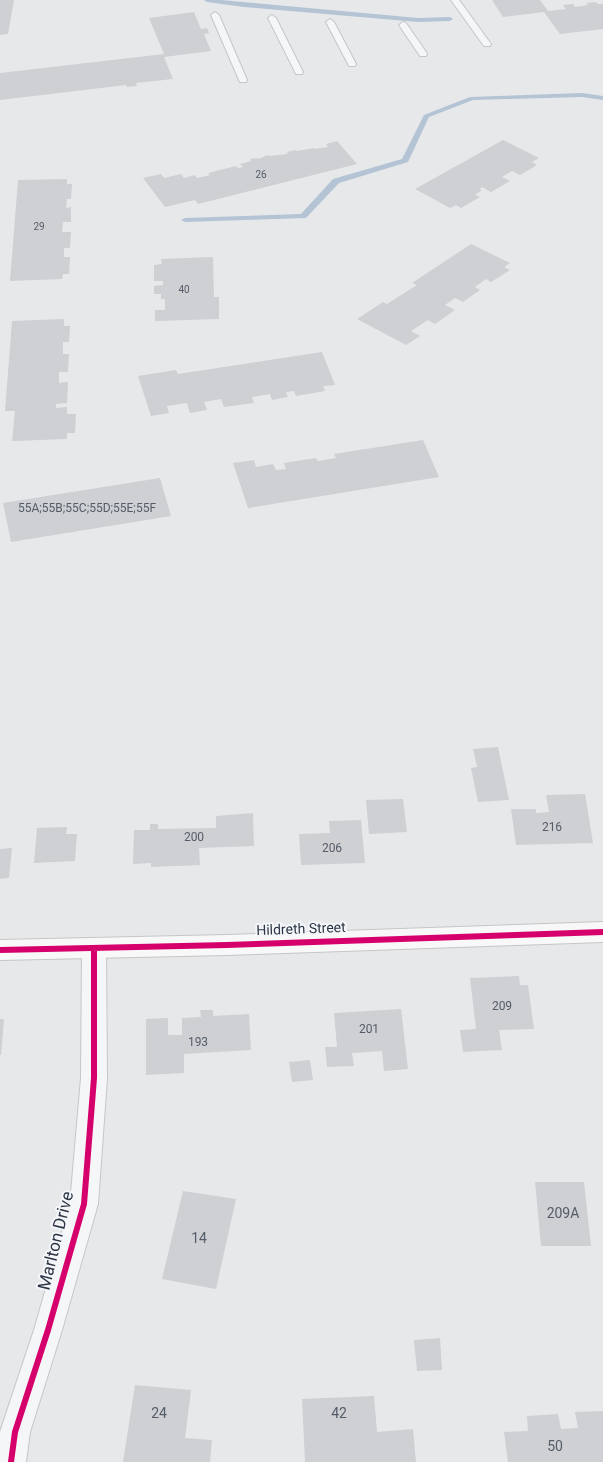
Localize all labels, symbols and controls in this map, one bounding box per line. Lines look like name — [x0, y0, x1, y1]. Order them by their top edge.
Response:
house number: 26 — [255, 169, 267, 181]
house number: 29 — [33, 221, 45, 233]
house number: 40 — [178, 284, 190, 296]
house number: 55A;55B;55C;55D;55E;55F — [18, 502, 156, 516]
house number: 216 — [542, 821, 562, 835]
house number: 200 — [184, 831, 204, 845]
house number: 206 — [322, 842, 342, 856]
street label: Hildreth Street — [256, 920, 346, 940]
house number: 209 — [492, 1000, 512, 1014]
house number: 201 — [359, 1023, 379, 1037]
house number: 193 — [188, 1036, 208, 1050]
street label: Marlton Drive — [35, 1190, 79, 1292]
house number: 209A — [547, 1206, 579, 1222]
house number: 14 — [191, 1231, 207, 1247]
house number: 24 — [151, 1406, 167, 1422]
house number: 42 — [331, 1406, 347, 1422]
house number: 50 — [547, 1439, 563, 1455]

